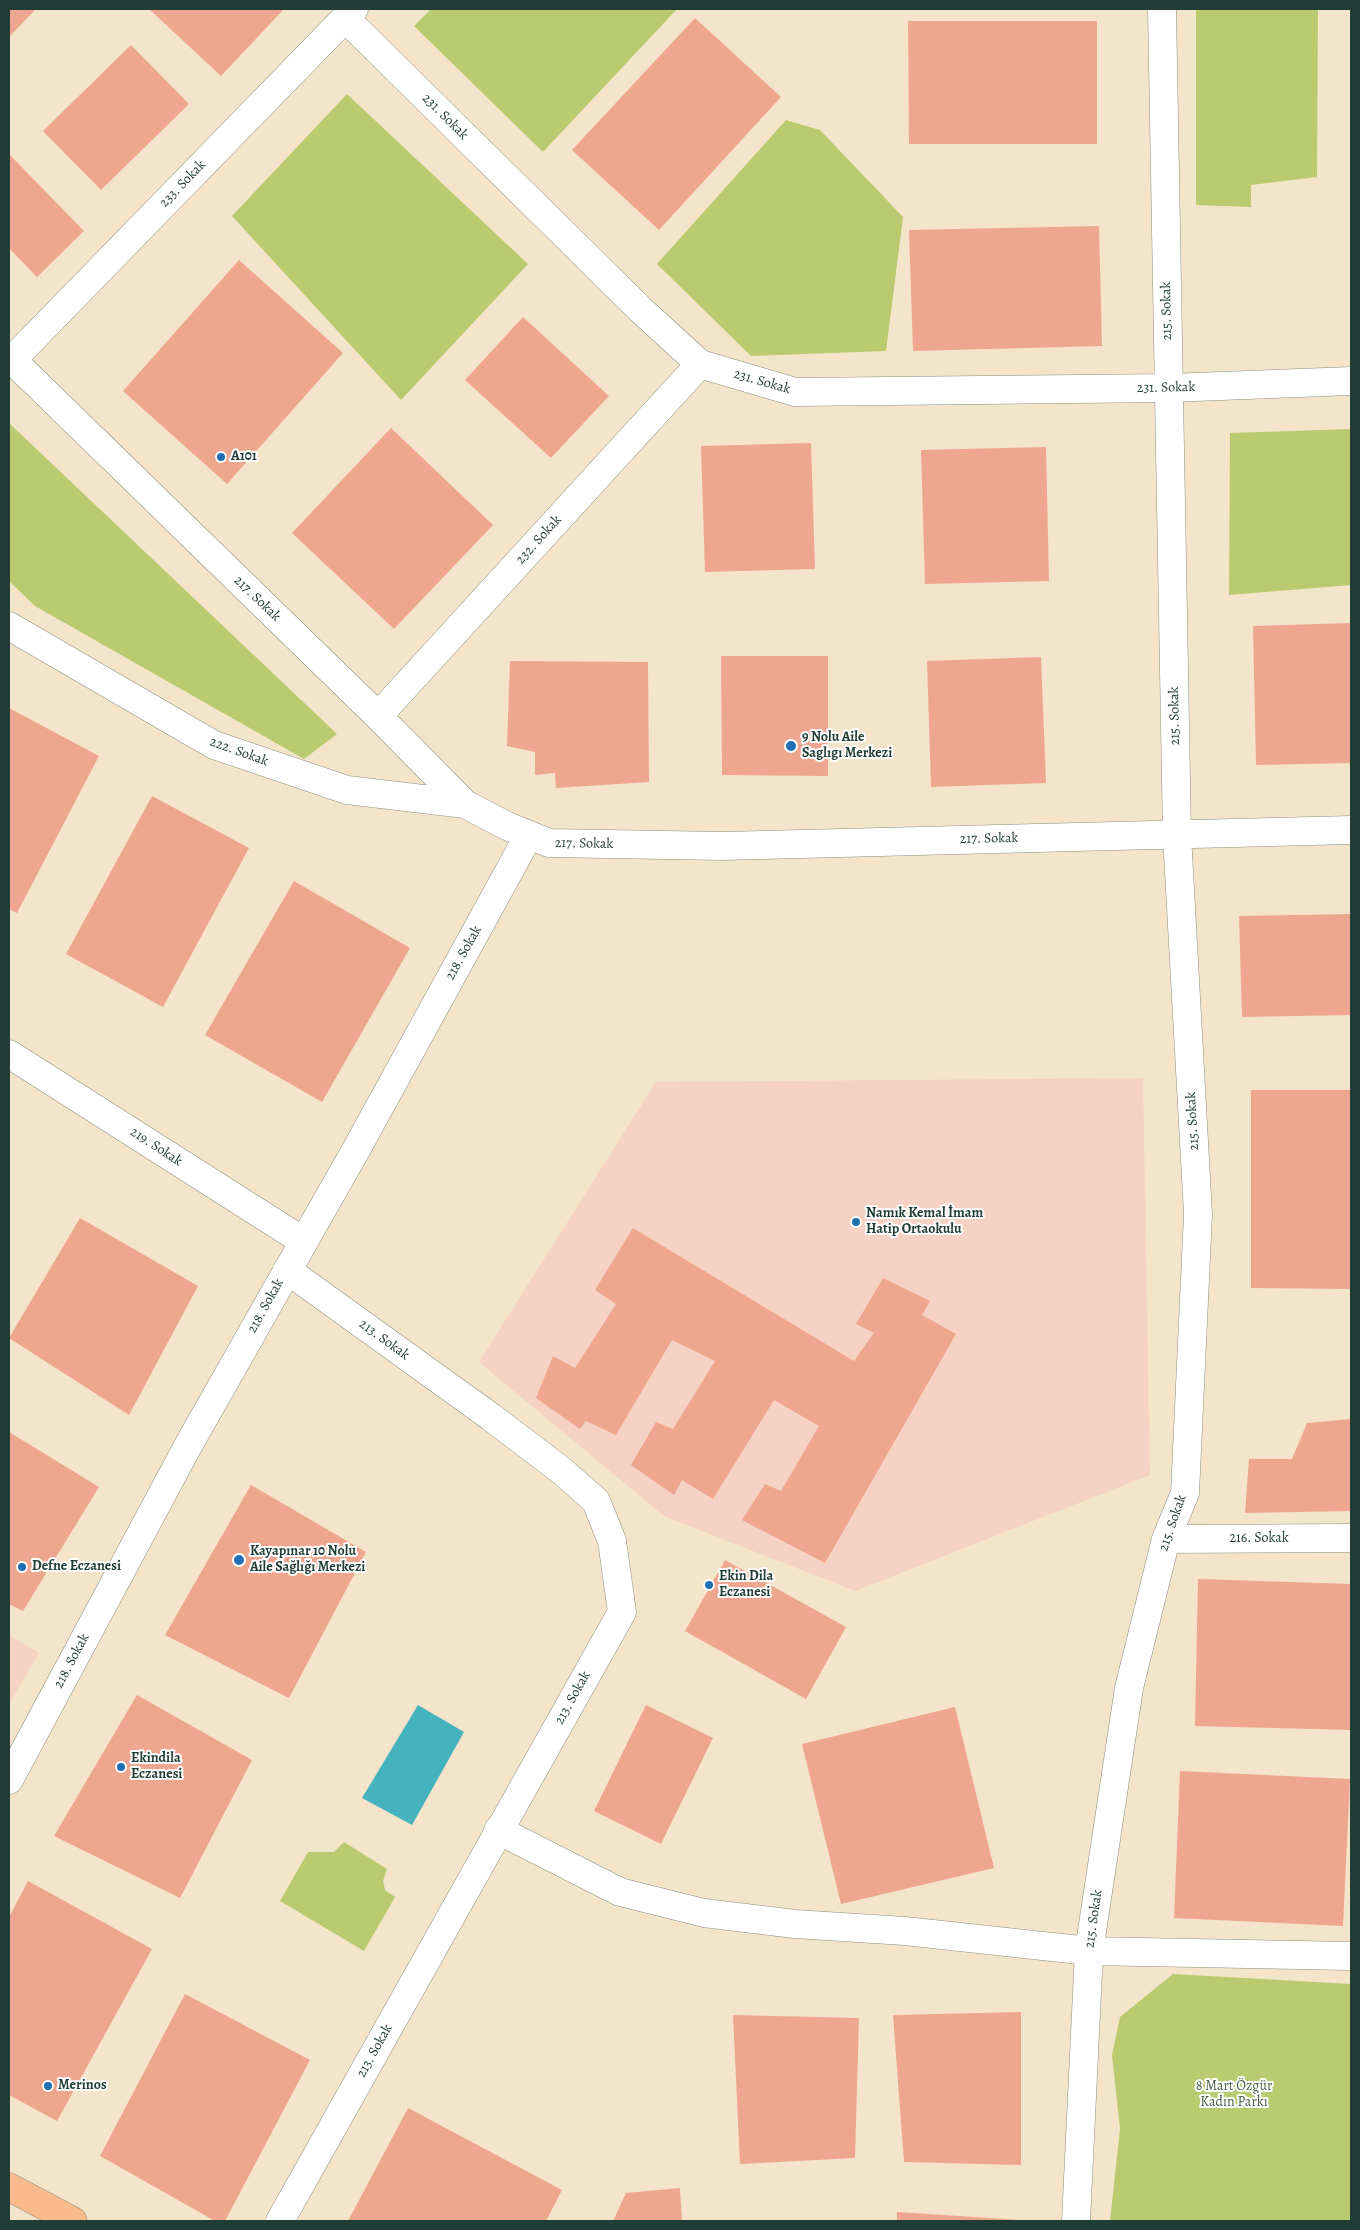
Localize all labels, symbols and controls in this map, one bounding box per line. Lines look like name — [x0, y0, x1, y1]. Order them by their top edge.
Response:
street label: 231. Sokak — [418, 90, 472, 144]
street label: 233. Sokak — [156, 157, 210, 211]
street label: 215. Sokak — [1158, 281, 1176, 341]
street label: 231. Sokak — [732, 366, 792, 398]
street label: 231. Sokak — [1137, 379, 1195, 397]
place label: A101 — [231, 449, 257, 465]
marker: A101 — [215, 451, 227, 463]
street label: 232. Sokak — [513, 512, 565, 568]
street label: 217. Sokak — [230, 573, 284, 625]
street label: 215. Sokak — [1166, 686, 1184, 746]
place label: 9 Nolu Aile Saglıgı Merkezi — [802, 730, 892, 762]
street label: 222. Sokak — [207, 734, 271, 770]
marker: 9 Nolu Aile Saglıgı Merkezi — [784, 739, 798, 753]
street label: 217. Sokak — [960, 830, 1018, 848]
street label: 217. Sokak — [555, 835, 613, 853]
street label: 218. Sokak — [442, 923, 486, 983]
street label: 215. Sokak — [1183, 1091, 1203, 1151]
street label: 219. Sokak — [127, 1124, 185, 1170]
place label: Namık Kemal İmam Hatip Ortaokulu — [866, 1206, 983, 1238]
marker: Namık Kemal İmam Hatip Ortaokulu — [850, 1216, 862, 1228]
street label: 218. Sokak — [244, 1276, 288, 1336]
street label: 213. Sokak — [355, 1316, 413, 1364]
street label: 215. Sokak — [1155, 1492, 1191, 1554]
street label: 216. Sokak — [1229, 1531, 1289, 1547]
place label: Kayapınar 10 Nolu Aile Sağlığı Merkezi — [250, 1544, 365, 1576]
marker: Kayapınar 10 Nolu Aile Sağlığı Merkezi — [232, 1553, 246, 1567]
place label: Defne Eczanesi — [32, 1559, 121, 1575]
marker: Defne Eczanesi — [16, 1561, 28, 1573]
place label: Ekin Dila Eczanesi — [719, 1569, 773, 1601]
marker: Ekin Dila Eczanesi — [703, 1579, 715, 1591]
street label: 218. Sokak — [51, 1631, 93, 1691]
street label: 213. Sokak — [551, 1668, 595, 1728]
place label: Ekindila Eczanesi — [131, 1751, 182, 1784]
marker: Ekindila Eczanesi — [115, 1761, 127, 1773]
street label: 215. Sokak — [1082, 1889, 1106, 1949]
street label: 213. Sokak — [353, 2021, 397, 2081]
place label: Merinos — [58, 2078, 107, 2094]
park label: 8 Mart Özgür Kadın Parkı — [1196, 2079, 1272, 2112]
marker: Merinos — [42, 2080, 54, 2092]

